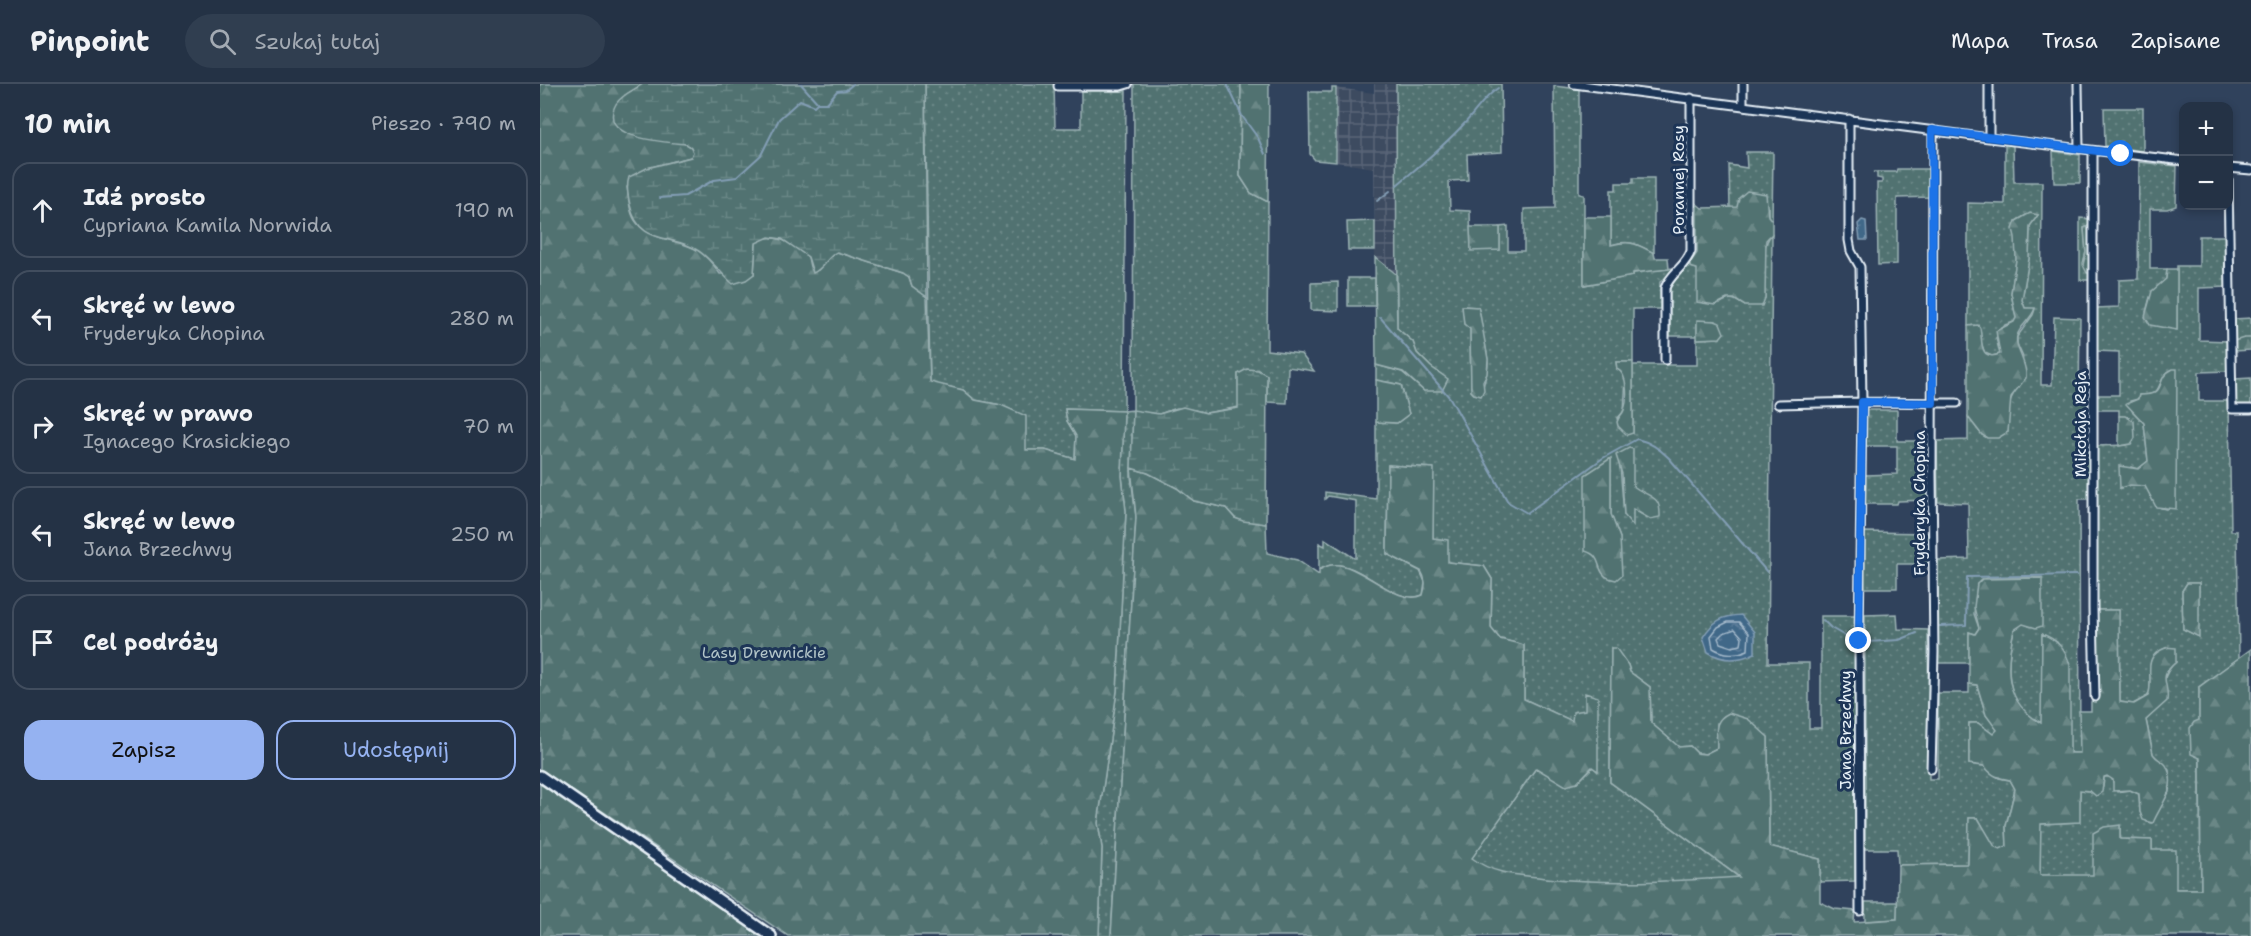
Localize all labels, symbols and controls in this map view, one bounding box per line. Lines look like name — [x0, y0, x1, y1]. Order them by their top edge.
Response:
search box — [185, 14, 605, 68]
text: Pinpoint — [30, 22, 149, 60]
icon: search — [206, 25, 239, 58]
text: Szukaj tutaj — [254, 27, 380, 56]
text: Mapa — [1951, 27, 2009, 55]
text: Trasa — [2042, 27, 2098, 55]
text: Zapisane — [2131, 27, 2221, 55]
map controls — [2179, 102, 2233, 210]
button: + — [2179, 102, 2233, 156]
text: 10 min — [24, 106, 111, 141]
text: Pieszo · 790 m — [371, 110, 516, 136]
street label: Porannej Rosy — [1668, 125, 1689, 235]
route start — [2107, 140, 2133, 166]
button: − — [2179, 156, 2233, 210]
text: Idź prosto — [83, 183, 206, 212]
icon: ahead — [26, 194, 59, 227]
text: 190 m — [455, 197, 514, 223]
text: Cypriana Kamila Norwida — [83, 212, 332, 238]
text: Skręć w lewo — [83, 291, 235, 320]
icon: left — [26, 302, 59, 335]
text: 280 m — [449, 305, 514, 331]
text: Fryderyka Chopina — [83, 320, 265, 346]
street label: Mikołaja Reja — [2070, 371, 2091, 477]
text: Skręć w prawo — [83, 399, 253, 428]
icon: right — [26, 410, 59, 443]
text: 70 m — [462, 413, 514, 439]
text: Ignacego Krasickiego — [83, 428, 291, 454]
street label: Fryderyka Chopina — [1909, 430, 1930, 576]
text: Skręć w lewo — [83, 507, 235, 536]
icon: left — [26, 518, 59, 551]
text: 250 m — [450, 521, 514, 547]
text: Jana Brzechwy — [83, 536, 232, 562]
icon: arrive — [26, 626, 59, 659]
route end — [1845, 627, 1871, 653]
text: Cel podróży — [83, 628, 219, 657]
park label: Lasy Drewnickie — [702, 642, 826, 663]
street label: Jana Brzechwy — [1835, 670, 1856, 790]
button: Zapisz — [24, 720, 264, 780]
button: Udostępnij — [276, 720, 516, 780]

